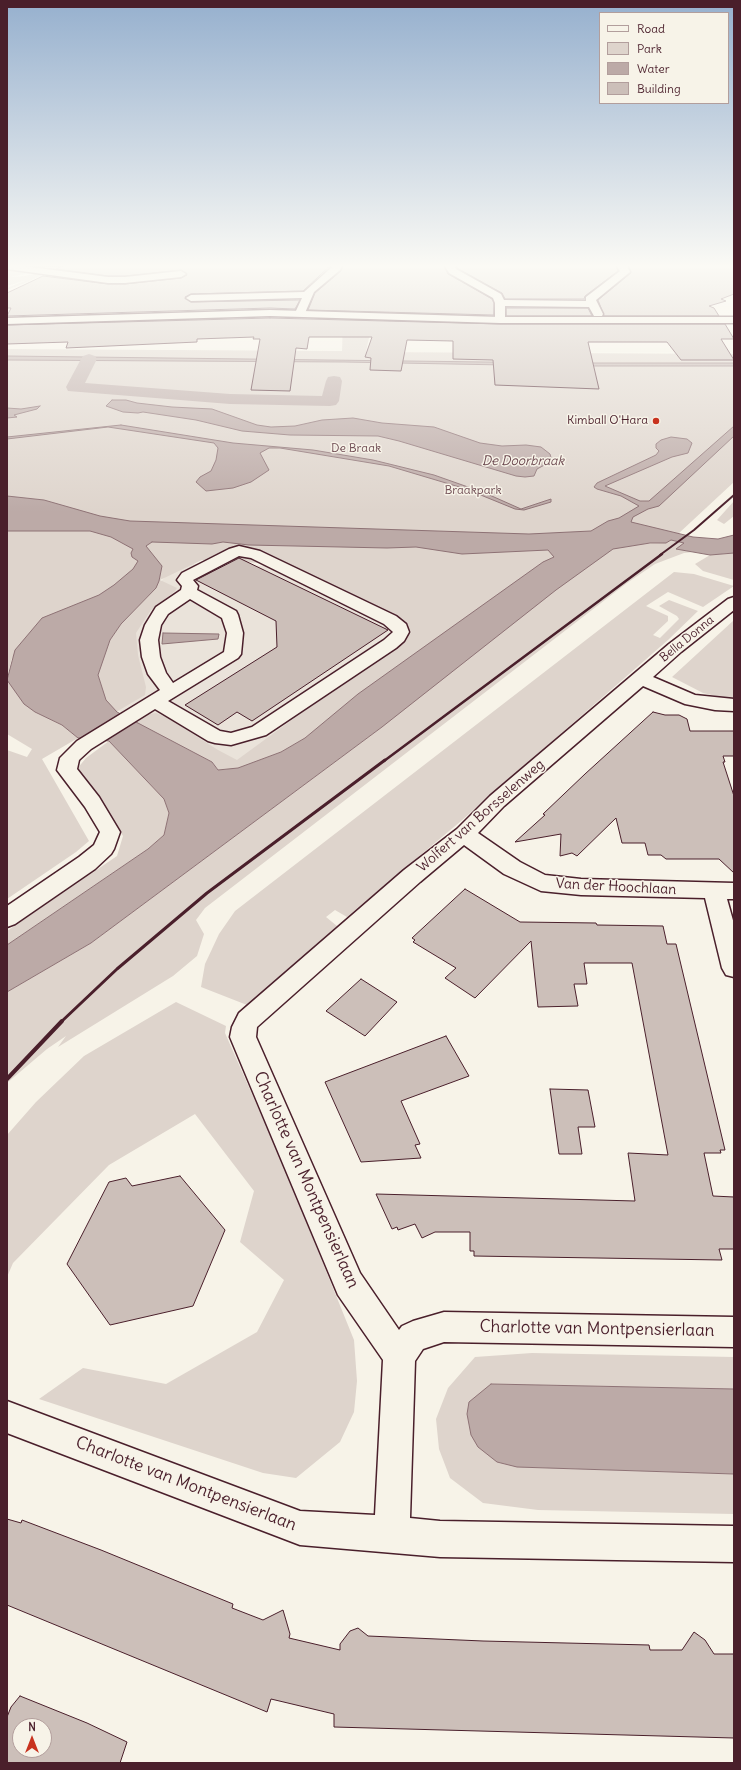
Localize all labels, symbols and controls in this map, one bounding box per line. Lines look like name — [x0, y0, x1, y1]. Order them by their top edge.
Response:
legend — [599, 12, 729, 104]
text: Road — [637, 21, 665, 36]
text: Park — [637, 41, 662, 56]
text: Water — [637, 61, 670, 76]
text: Building — [637, 81, 681, 96]
place label: Kimball O'Hara — [567, 414, 648, 428]
marker: Kimball O'Hara — [651, 416, 661, 426]
park label: De Braak — [331, 442, 381, 456]
water label: De Doorbraak — [482, 453, 564, 469]
park label: Braakpark — [444, 484, 502, 498]
street label: Bella Donna — [657, 613, 717, 665]
street label: Wolfert van Borsselenweg — [414, 756, 548, 876]
street label: Van der Hoochlaan — [555, 875, 677, 899]
street label: Charlotte van Montpensierlaan — [249, 1068, 363, 1292]
street label: Charlotte van Montpensierlaan — [479, 1317, 715, 1341]
street label: Charlotte van Montpensierlaan — [73, 1432, 299, 1536]
north arrow — [12, 1718, 52, 1758]
text: N — [28, 1720, 36, 1734]

